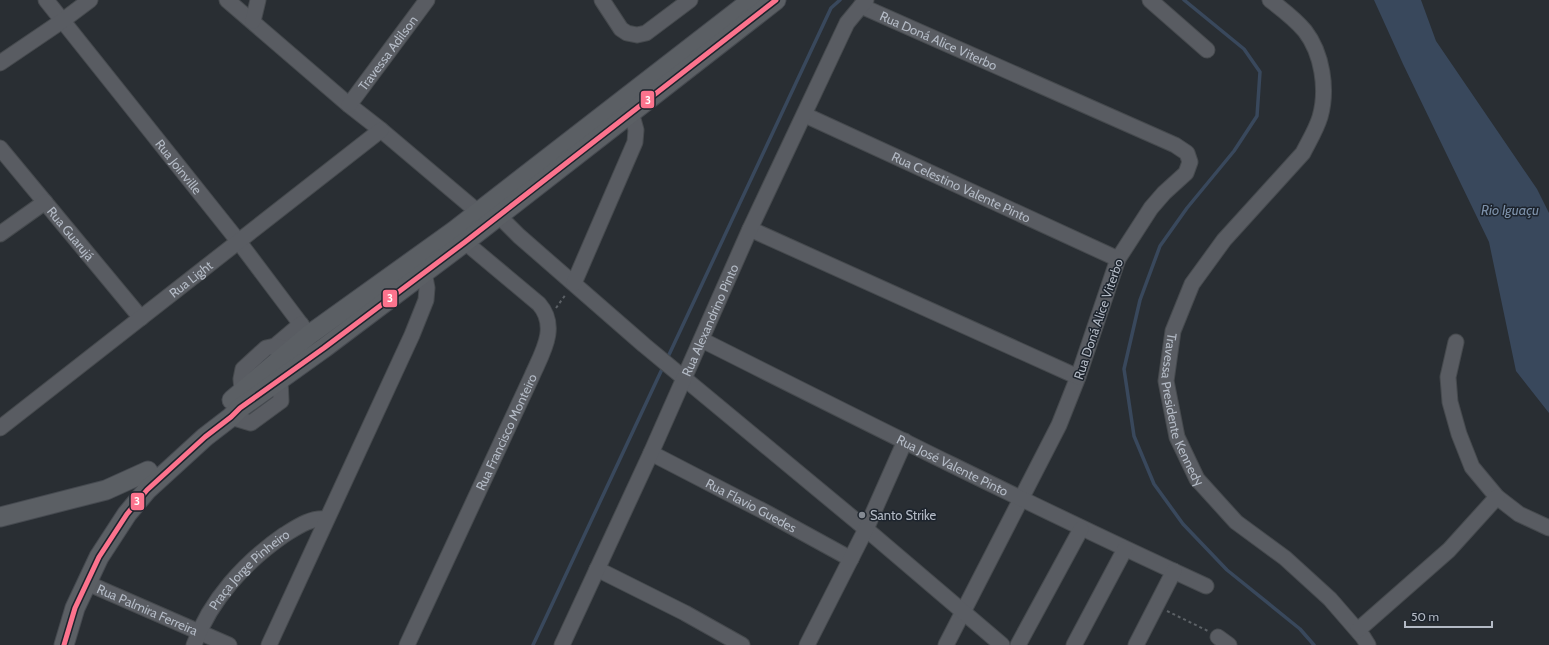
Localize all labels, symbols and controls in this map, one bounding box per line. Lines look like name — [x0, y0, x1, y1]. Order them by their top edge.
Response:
street label: Rua Doná Alice Viterbo — [878, 7, 1000, 73]
street label: Travessa Adilson — [355, 12, 421, 94]
line badge: 3 — [640, 90, 655, 109]
text: 3 — [645, 93, 651, 107]
street label: Rua Joinville — [152, 136, 206, 197]
street label: Rua Celestino Valente Pinto — [889, 148, 1033, 226]
water label: Rio Iguaçu — [1481, 201, 1539, 219]
street label: Rua Guarujá — [44, 203, 98, 264]
street label: Rua Light — [166, 257, 216, 301]
street label: Rua Doná Alice Viterbo — [1070, 257, 1126, 381]
street label: Rua Alexandrino Pinto — [678, 261, 742, 379]
line badge: 3 — [382, 289, 398, 308]
text: 3 — [387, 291, 393, 305]
street label: Travessa Presidente Kennedy — [1158, 332, 1208, 490]
street label: Rua Francisco Monteiro — [472, 371, 540, 493]
street label: Rua José Valente Pinto — [894, 431, 1011, 499]
street label: Rua Flavio Guedes — [703, 475, 800, 536]
line badge: 3 — [130, 492, 145, 511]
text: 3 — [134, 494, 140, 508]
place label: Santo Strike — [870, 507, 937, 523]
marker: Santo Strike — [857, 510, 867, 520]
street label: Praça Jorge Pinheiro — [205, 526, 292, 613]
street label: Rua Palmira Ferreira — [95, 580, 201, 639]
scale bar — [1405, 603, 1492, 629]
text: 50 m — [1411, 609, 1439, 624]

